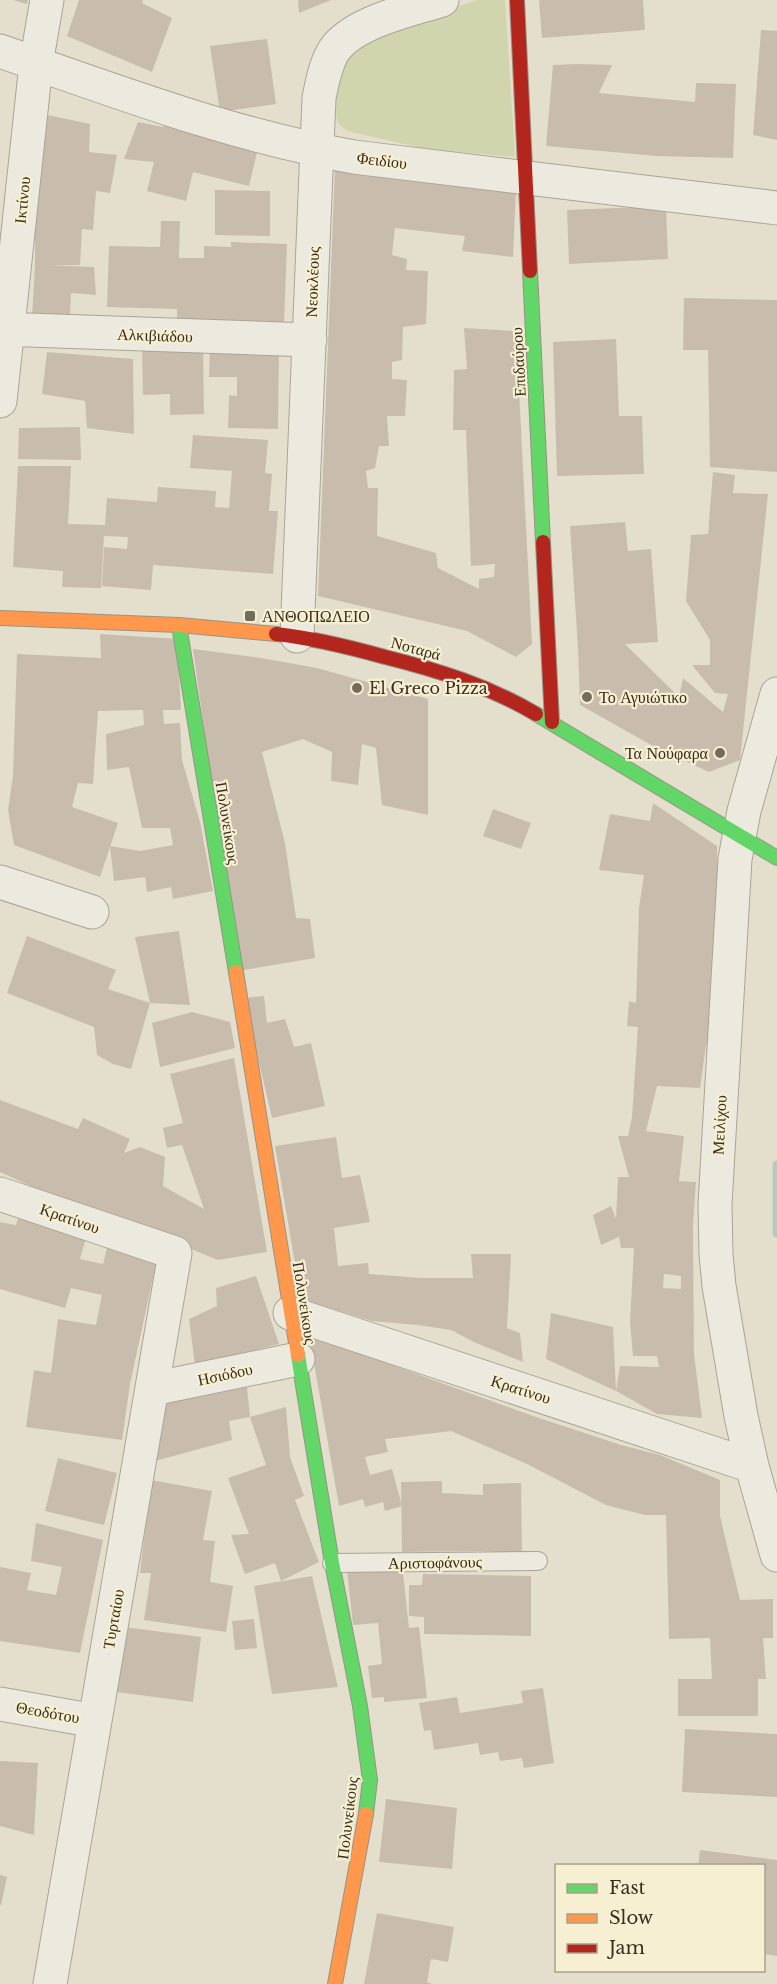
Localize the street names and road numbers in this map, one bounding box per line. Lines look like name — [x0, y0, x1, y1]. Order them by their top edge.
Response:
street label: Φειδίου — [356, 147, 408, 173]
street label: Ικτίνου — [10, 175, 34, 225]
street label: Νεοκλέους — [301, 245, 323, 318]
street label: Αλκιβιάδου — [117, 324, 193, 346]
street label: Επιδαύρου — [506, 326, 530, 397]
street label: Νοταρά — [389, 632, 444, 664]
street label: Πολυνείκους — [212, 780, 244, 866]
street label: Μειλίχου — [707, 1094, 731, 1155]
street label: Κρατίνου — [38, 1198, 103, 1238]
street label: Πολυνείκους — [289, 1260, 321, 1346]
street label: Ησιόδου — [196, 1358, 255, 1390]
street label: Κρατίνου — [489, 1370, 554, 1408]
street label: Αριστοφάνους — [388, 1551, 483, 1573]
street label: Τυρταίου — [98, 1587, 128, 1651]
street label: Θεοδότου — [15, 1697, 81, 1727]
street label: Πολυνείκους — [332, 1775, 362, 1860]

